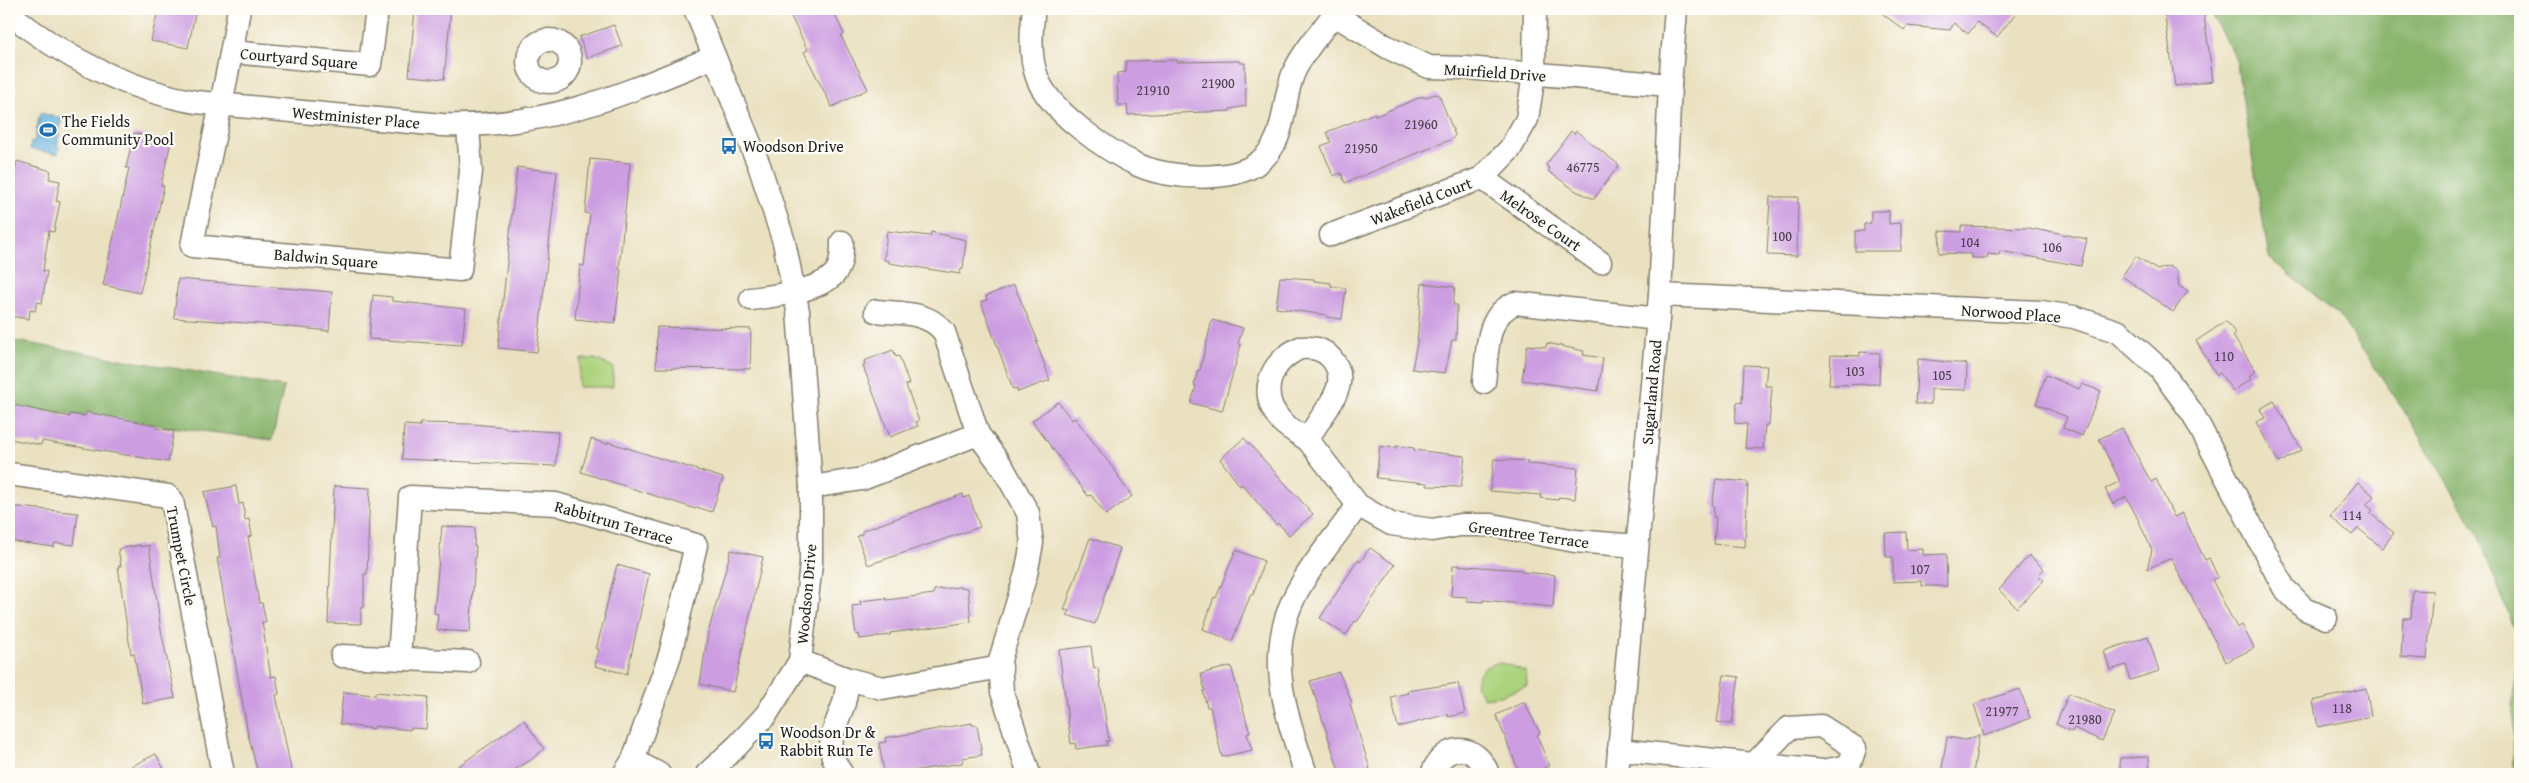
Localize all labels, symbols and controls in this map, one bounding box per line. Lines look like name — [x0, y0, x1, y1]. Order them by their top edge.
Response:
street label: Courtyard Square — [239, 41, 359, 75]
street label: Muirfield Drive — [1443, 56, 1547, 88]
house number: 21900 — [1201, 73, 1235, 93]
house number: 21910 — [1136, 80, 1170, 100]
street label: Westminister Place — [291, 99, 421, 135]
place label: The Fields Community Pool — [62, 109, 174, 151]
house number: 21960 — [1404, 114, 1438, 134]
sports icon: The Fields Community Pool — [38, 120, 58, 140]
place label: Woodson Drive — [743, 134, 844, 158]
bus stop icon: Woodson Drive — [719, 136, 739, 156]
house number: 21950 — [1344, 138, 1378, 158]
house number: 46775 — [1566, 157, 1600, 177]
street label: Wakefield Court — [1367, 170, 1476, 231]
street label: Melrose Court — [1495, 183, 1587, 257]
house number: 100 — [1772, 226, 1792, 246]
house number: 104 — [1960, 232, 1980, 252]
house number: 106 — [2042, 237, 2062, 257]
street label: Baldwin Square — [273, 241, 379, 275]
street label: Norwood Place — [1960, 298, 2062, 328]
street label: Sugarland Road — [1634, 338, 1668, 445]
house number: 110 — [2214, 346, 2234, 366]
house number: 103 — [1845, 361, 1865, 381]
house number: 105 — [1932, 365, 1952, 385]
street label: Rabbitrun Terrace — [552, 494, 676, 550]
street label: Trumpet Circle — [161, 504, 203, 608]
house number: 114 — [2342, 505, 2362, 525]
street label: Greentree Terrace — [1467, 514, 1591, 554]
street label: Woodson Drive — [790, 543, 822, 645]
house number: 107 — [1910, 559, 1930, 579]
house number: 118 — [2332, 698, 2352, 718]
house number: 21977 — [1985, 701, 2019, 721]
house number: 21980 — [2068, 709, 2102, 729]
place label: Woodson Dr & Rabbit Run Te — [780, 720, 876, 762]
bus stop icon: Woodson Dr & Rabbit Run Te — [756, 731, 776, 751]

